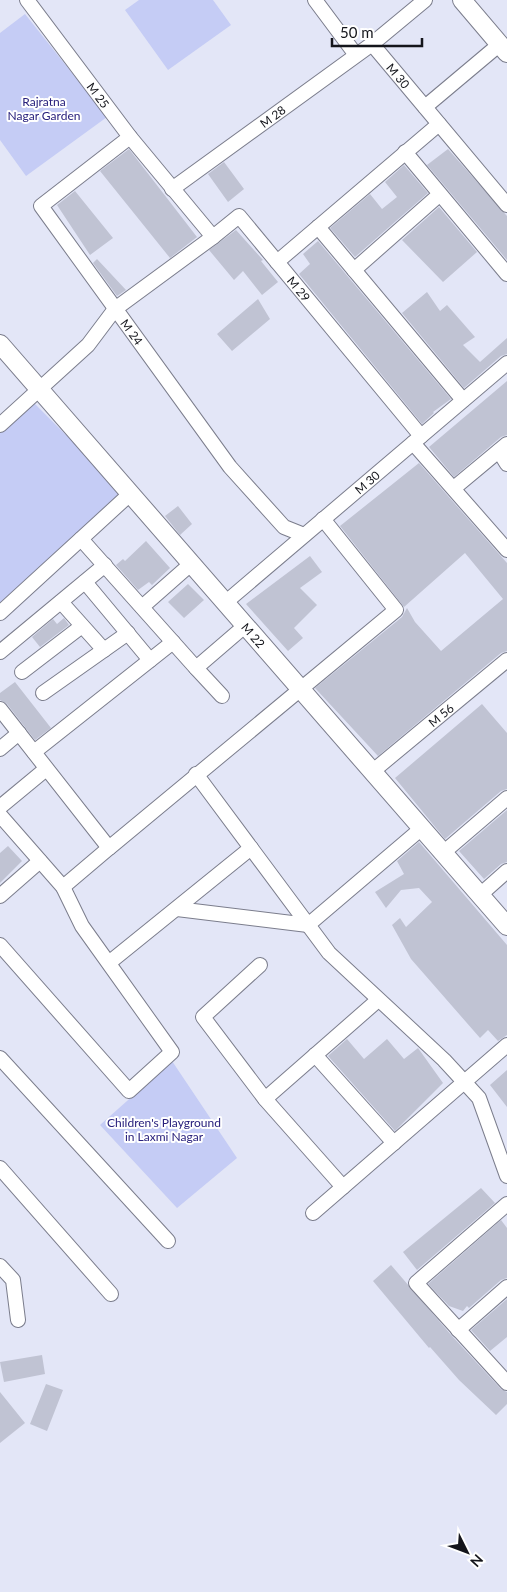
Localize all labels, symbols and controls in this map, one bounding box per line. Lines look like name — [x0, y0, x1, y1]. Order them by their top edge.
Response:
scale bar — [332, 15, 422, 47]
text: 50 m — [340, 23, 374, 41]
street label: M 30 — [384, 60, 413, 91]
street label: M 25 — [84, 79, 113, 111]
park label: Rajratna Nagar Garden — [8, 94, 80, 123]
street label: M 28 — [257, 102, 288, 131]
street label: M 29 — [284, 273, 314, 304]
street label: M 24 — [118, 316, 146, 348]
street label: M 30 — [351, 467, 383, 497]
street label: M 22 — [239, 620, 268, 651]
street label: M 56 — [425, 700, 456, 730]
park label: Children's Playground in Laxmi Nagar — [107, 1115, 221, 1144]
north arrow — [442, 1527, 492, 1577]
text: N — [467, 1551, 487, 1571]

